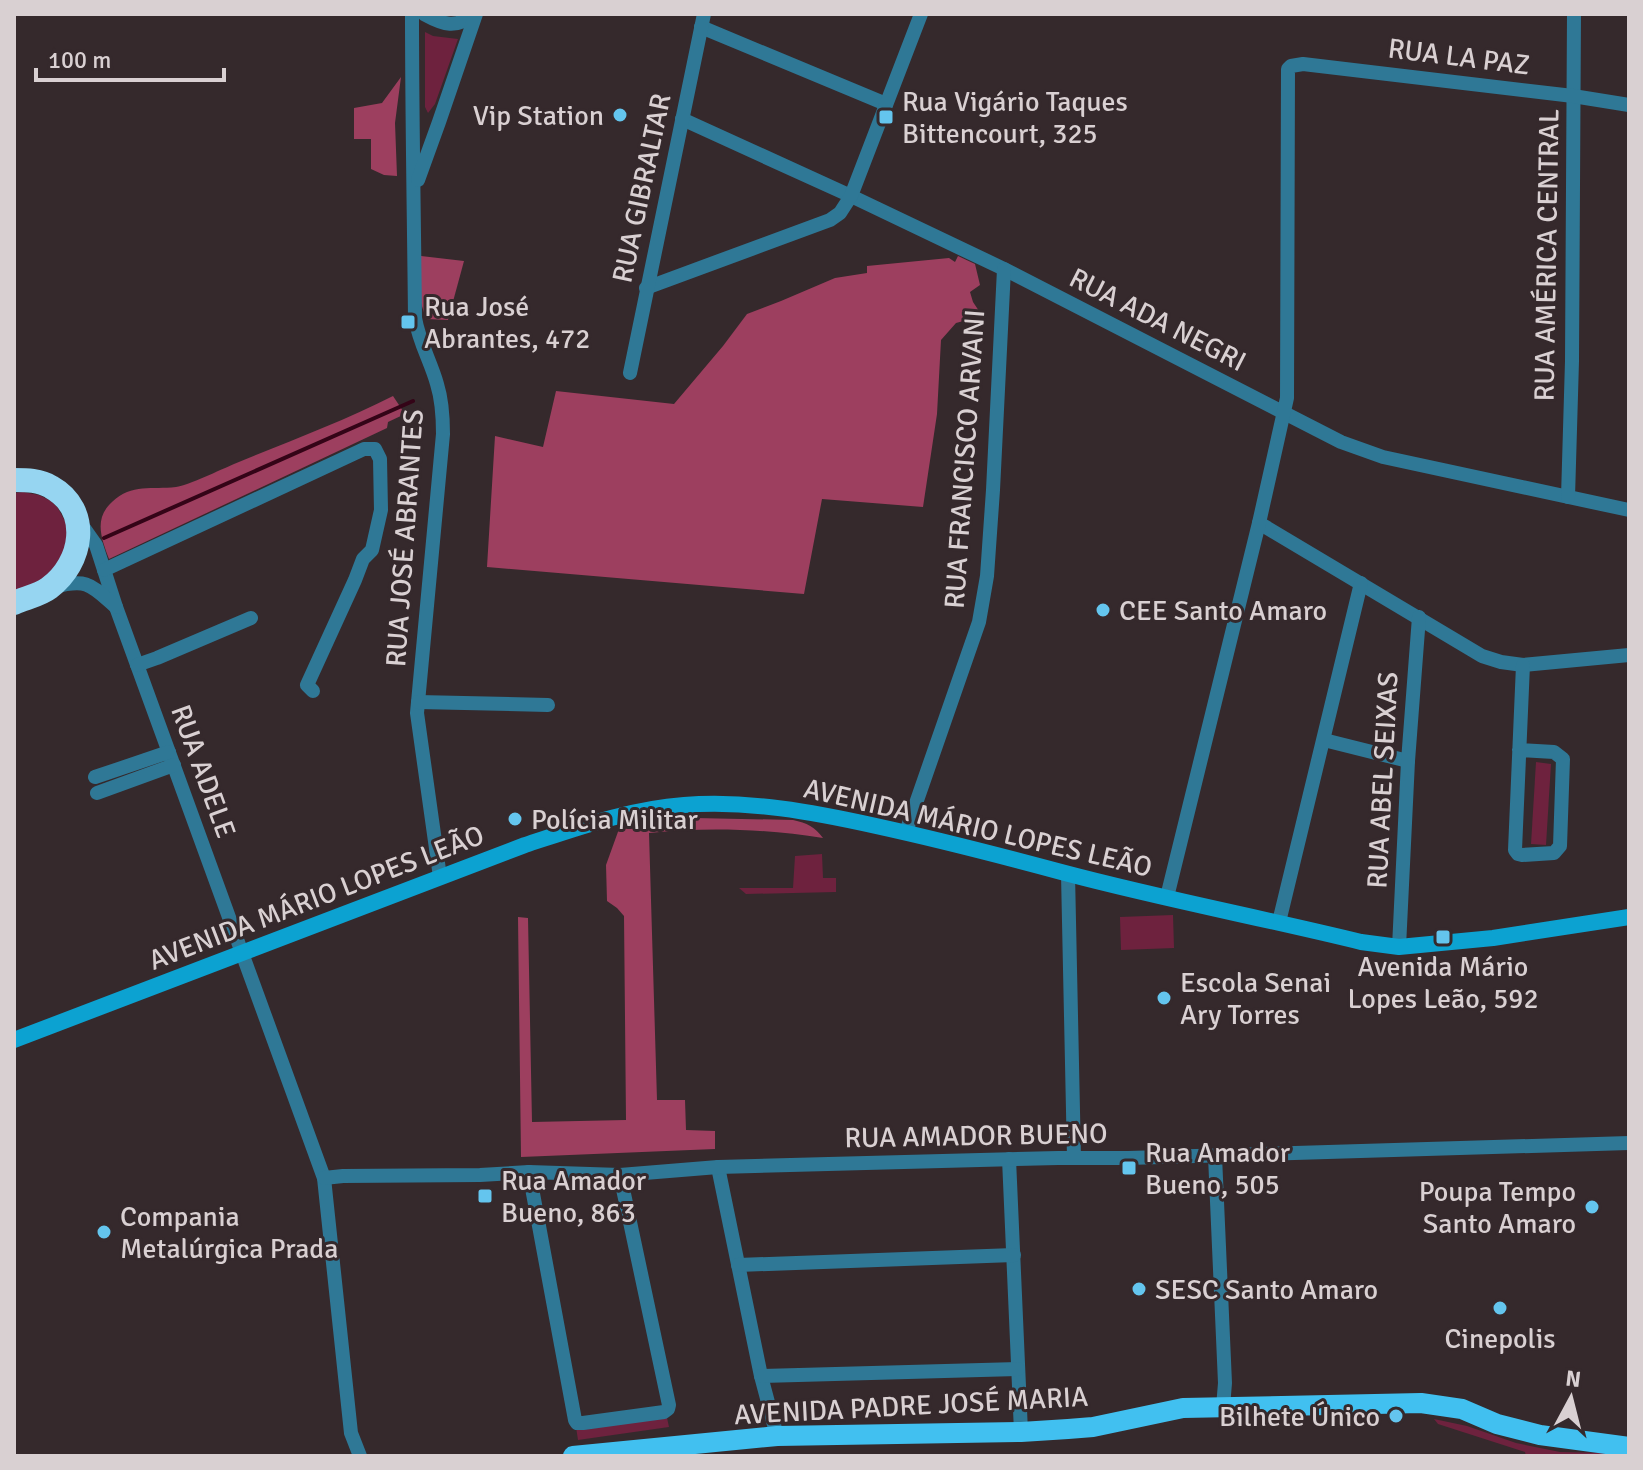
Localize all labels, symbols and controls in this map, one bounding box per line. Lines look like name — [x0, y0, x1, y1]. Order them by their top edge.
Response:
street label: RUA LA PAZ — [1386, 31, 1532, 83]
scale bar — [36, 32, 224, 82]
text: 100 m — [48, 45, 111, 75]
place label: Rua Vigário Taques Bittencourt, 325 — [902, 85, 1128, 151]
street label: RUA GIBRALTAR — [605, 91, 679, 286]
place label: Vip Station — [473, 99, 604, 133]
marker: Vip Station — [611, 106, 629, 124]
marker: Rua Vigário Taques Bittencourt, 325 — [877, 108, 895, 126]
street label: RUA AMÉRICA CENTRAL — [1527, 108, 1567, 402]
street label: RUA ADA NEGRI — [1063, 261, 1252, 379]
place label: Rua José Abrantes, 472 — [424, 290, 590, 356]
street label: RUA FRANCISCO ARVANI — [938, 308, 992, 610]
marker: Rua José Abrantes, 472 — [399, 313, 417, 331]
street label: RUA JOSÉ ABRANTES — [379, 408, 431, 668]
place label: CEE Santo Amaro — [1119, 594, 1327, 628]
marker: CEE Santo Amaro — [1094, 601, 1112, 619]
street label: RUA ABEL SEIXAS — [1360, 671, 1406, 889]
street label: RUA ADELE — [163, 700, 243, 843]
street label: AVENIDA MÁRIO LOPES LEÃO — [800, 771, 1155, 885]
place label: Polícia Militar — [531, 803, 699, 837]
marker: Polícia Militar — [506, 810, 524, 828]
street label: AVENIDA MÁRIO LOPES LEÃO — [144, 818, 489, 978]
marker: Avenida Mário Lopes Leão, 592 — [1434, 928, 1452, 946]
place label: Avenida Mário Lopes Leão, 592 — [1347, 950, 1539, 1016]
place label: Escola Senai Ary Torres — [1180, 966, 1331, 1032]
marker: Escola Senai Ary Torres — [1155, 989, 1173, 1007]
street label: RUA AMADOR BUENO — [844, 1117, 1108, 1155]
place label: Rua Amador Bueno, 505 — [1145, 1136, 1291, 1202]
marker: Rua Amador Bueno, 505 — [1120, 1159, 1138, 1177]
place label: Rua Amador Bueno, 863 — [501, 1164, 647, 1230]
place label: Poupa Tempo Santo Amaro — [1419, 1175, 1576, 1241]
marker: Rua Amador Bueno, 863 — [476, 1187, 494, 1205]
marker: Poupa Tempo Santo Amaro — [1583, 1198, 1601, 1216]
place label: Compania Metalúrgica Prada — [120, 1200, 338, 1266]
marker: Compania Metalúrgica Prada — [95, 1223, 113, 1241]
place label: SESC Santo Amaro — [1155, 1273, 1378, 1307]
marker: SESC Santo Amaro — [1130, 1280, 1148, 1298]
marker: Cinepolis — [1491, 1299, 1509, 1317]
place label: Cinepolis — [1444, 1322, 1556, 1356]
north arrow — [1531, 1358, 1611, 1438]
text: N — [1564, 1364, 1583, 1393]
street label: AVENIDA PADRE JOSÉ MARIA — [733, 1380, 1089, 1432]
place label: Bilhete Único — [1219, 1400, 1380, 1434]
marker: Bilhete Único — [1387, 1407, 1405, 1425]

